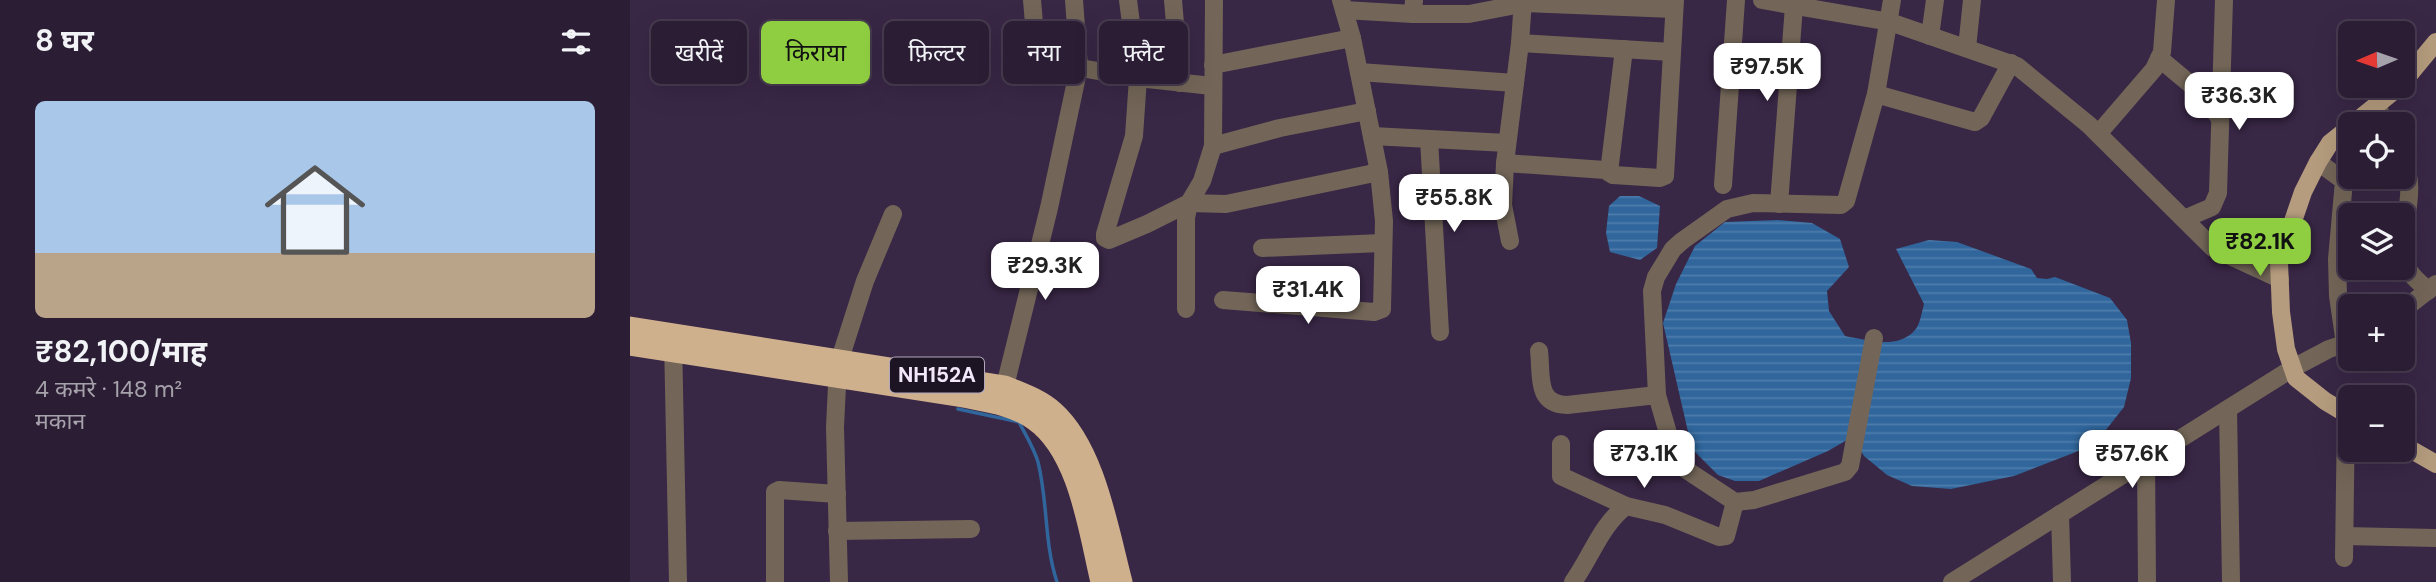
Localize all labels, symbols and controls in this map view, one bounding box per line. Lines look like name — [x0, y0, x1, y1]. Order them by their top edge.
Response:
text: 8 घर — [35, 21, 94, 60]
chip: खरीदें — [651, 21, 747, 84]
chip: किराया — [761, 21, 870, 84]
chip: फ़िल्टर — [884, 21, 989, 84]
chip: नया — [1003, 21, 1085, 84]
chip: फ़्लैट — [1099, 21, 1188, 84]
north arrow — [2338, 21, 2415, 98]
map controls — [2338, 21, 2415, 462]
icon: filters — [557, 23, 595, 61]
pin: ₹97.5K — [1710, 43, 1824, 103]
text: ₹97.5K — [1730, 51, 1804, 81]
pin: ₹36.3K — [2182, 72, 2296, 132]
text: ₹36.3K — [2201, 80, 2277, 110]
button: locate — [2338, 112, 2415, 189]
icon: home — [252, 147, 378, 273]
pin: ₹55.8K — [1397, 174, 1511, 234]
text: ₹55.8K — [1415, 182, 1493, 212]
button: layers — [2338, 203, 2415, 280]
pin: ₹82.1K — [2203, 218, 2317, 278]
text: ₹82.1K — [2225, 226, 2295, 256]
pin: ₹29.3K — [988, 243, 1102, 302]
text: ₹29.3K — [1007, 250, 1083, 280]
pin: ₹31.4K — [1251, 266, 1365, 326]
text: ₹31.4K — [1272, 274, 1344, 304]
button: + — [2338, 294, 2415, 371]
text: ₹82,100/माह — [35, 332, 207, 371]
road number: NH152A — [890, 358, 984, 392]
text: 4 कमरे · 148 m² — [35, 374, 182, 404]
button: − — [2338, 385, 2415, 462]
text: मकान — [35, 406, 85, 436]
pin: ₹73.1K — [1587, 430, 1701, 490]
pin: ₹57.6K — [2075, 430, 2189, 490]
text: ₹73.1K — [1610, 438, 1678, 468]
text: ₹57.6K — [2095, 438, 2169, 468]

